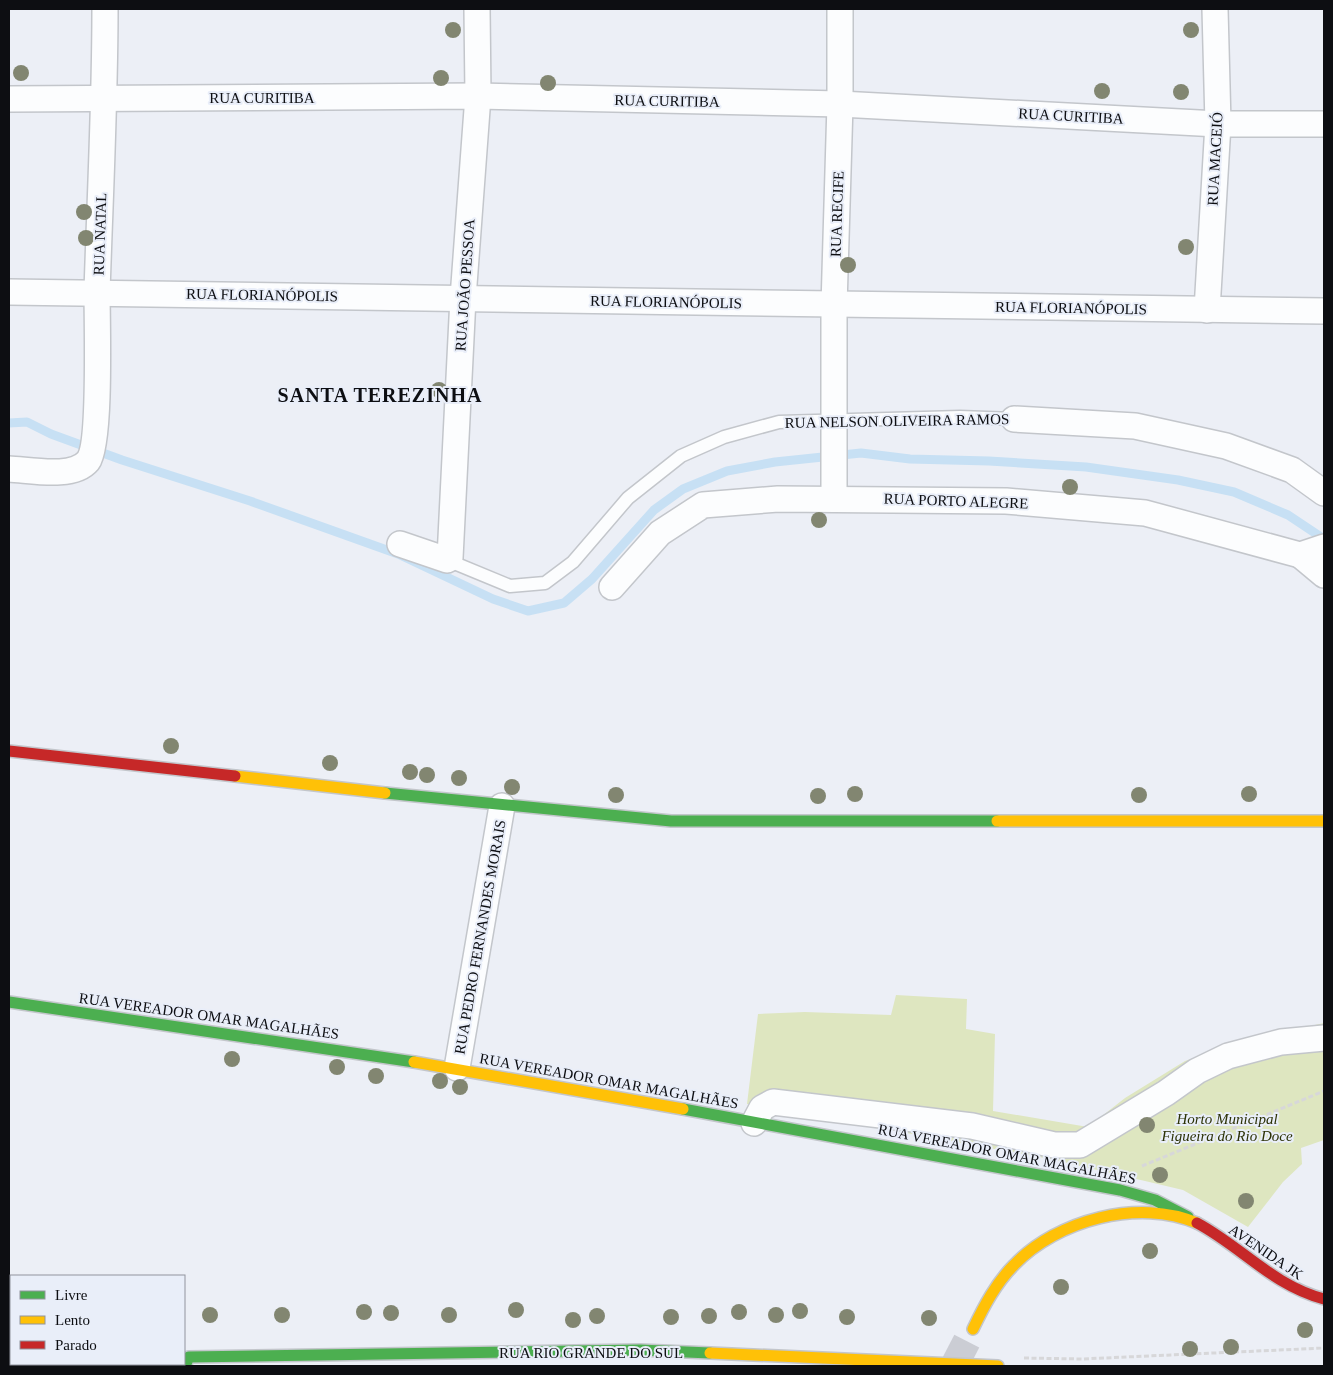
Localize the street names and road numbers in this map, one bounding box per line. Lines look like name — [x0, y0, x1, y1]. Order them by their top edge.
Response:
street label: RUA CURITIBA — [209, 90, 315, 106]
street label: RUA CURITIBA — [614, 92, 720, 110]
street label: RUA CURITIBA — [1018, 105, 1124, 127]
street label: RUA MACEIÓ — [1205, 112, 1225, 206]
street label: RUA RECIFE — [827, 171, 847, 257]
street label: RUA NATAL — [91, 192, 109, 276]
street label: RUA JOÃO PESSOA — [452, 218, 478, 352]
street label: RUA FLORIANÓPOLIS — [186, 286, 338, 304]
street label: RUA FLORIANÓPOLIS — [590, 293, 742, 311]
street label: RUA FLORIANÓPOLIS — [995, 299, 1147, 317]
street label: RUA NELSON OLIVEIRA RAMOS — [785, 411, 1009, 431]
street label: RUA PORTO ALEGRE — [883, 490, 1029, 512]
street label: RUA PEDRO FERNANDES MORAIS — [451, 818, 509, 1056]
street label: RUA VEREADOR OMAR MAGALHÃES — [78, 990, 340, 1042]
street label: RUA VEREADOR OMAR MAGALHÃES — [478, 1050, 740, 1112]
street label: RUA VEREADOR OMAR MAGALHÃES — [877, 1121, 1137, 1187]
street label: AVENIDA JK — [1226, 1221, 1306, 1283]
street label: RUA RIO GRANDE DO SUL — [499, 1345, 683, 1361]

